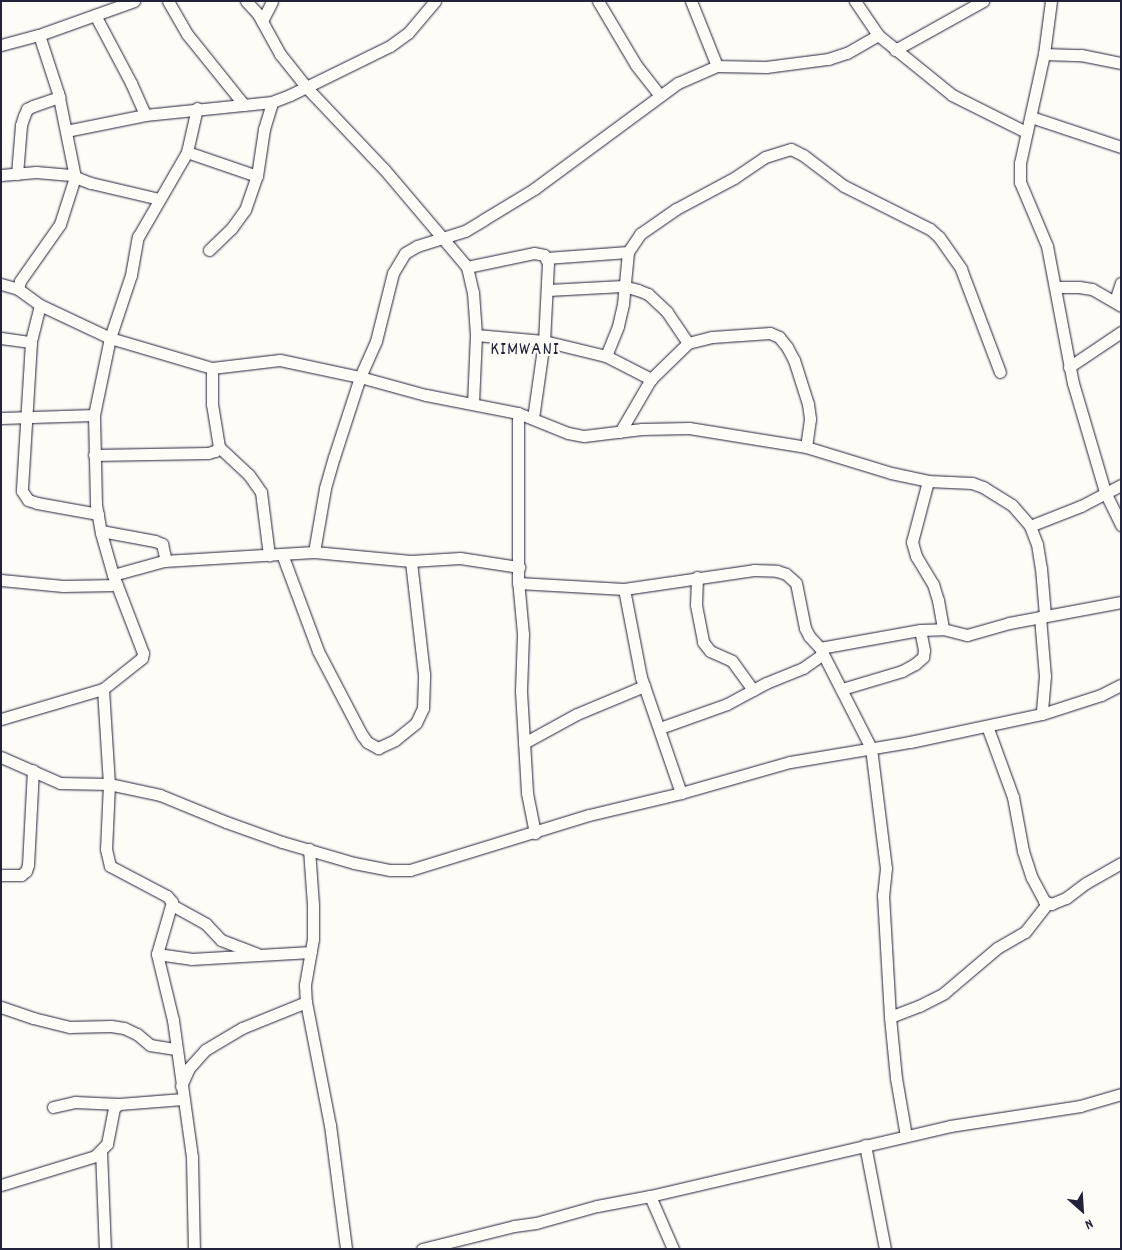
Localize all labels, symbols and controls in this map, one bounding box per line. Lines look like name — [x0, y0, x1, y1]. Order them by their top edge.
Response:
district label: KIMWANI — [489, 340, 561, 362]
north arrow — [1057, 1185, 1107, 1235]
text: N — [1081, 1213, 1096, 1234]

